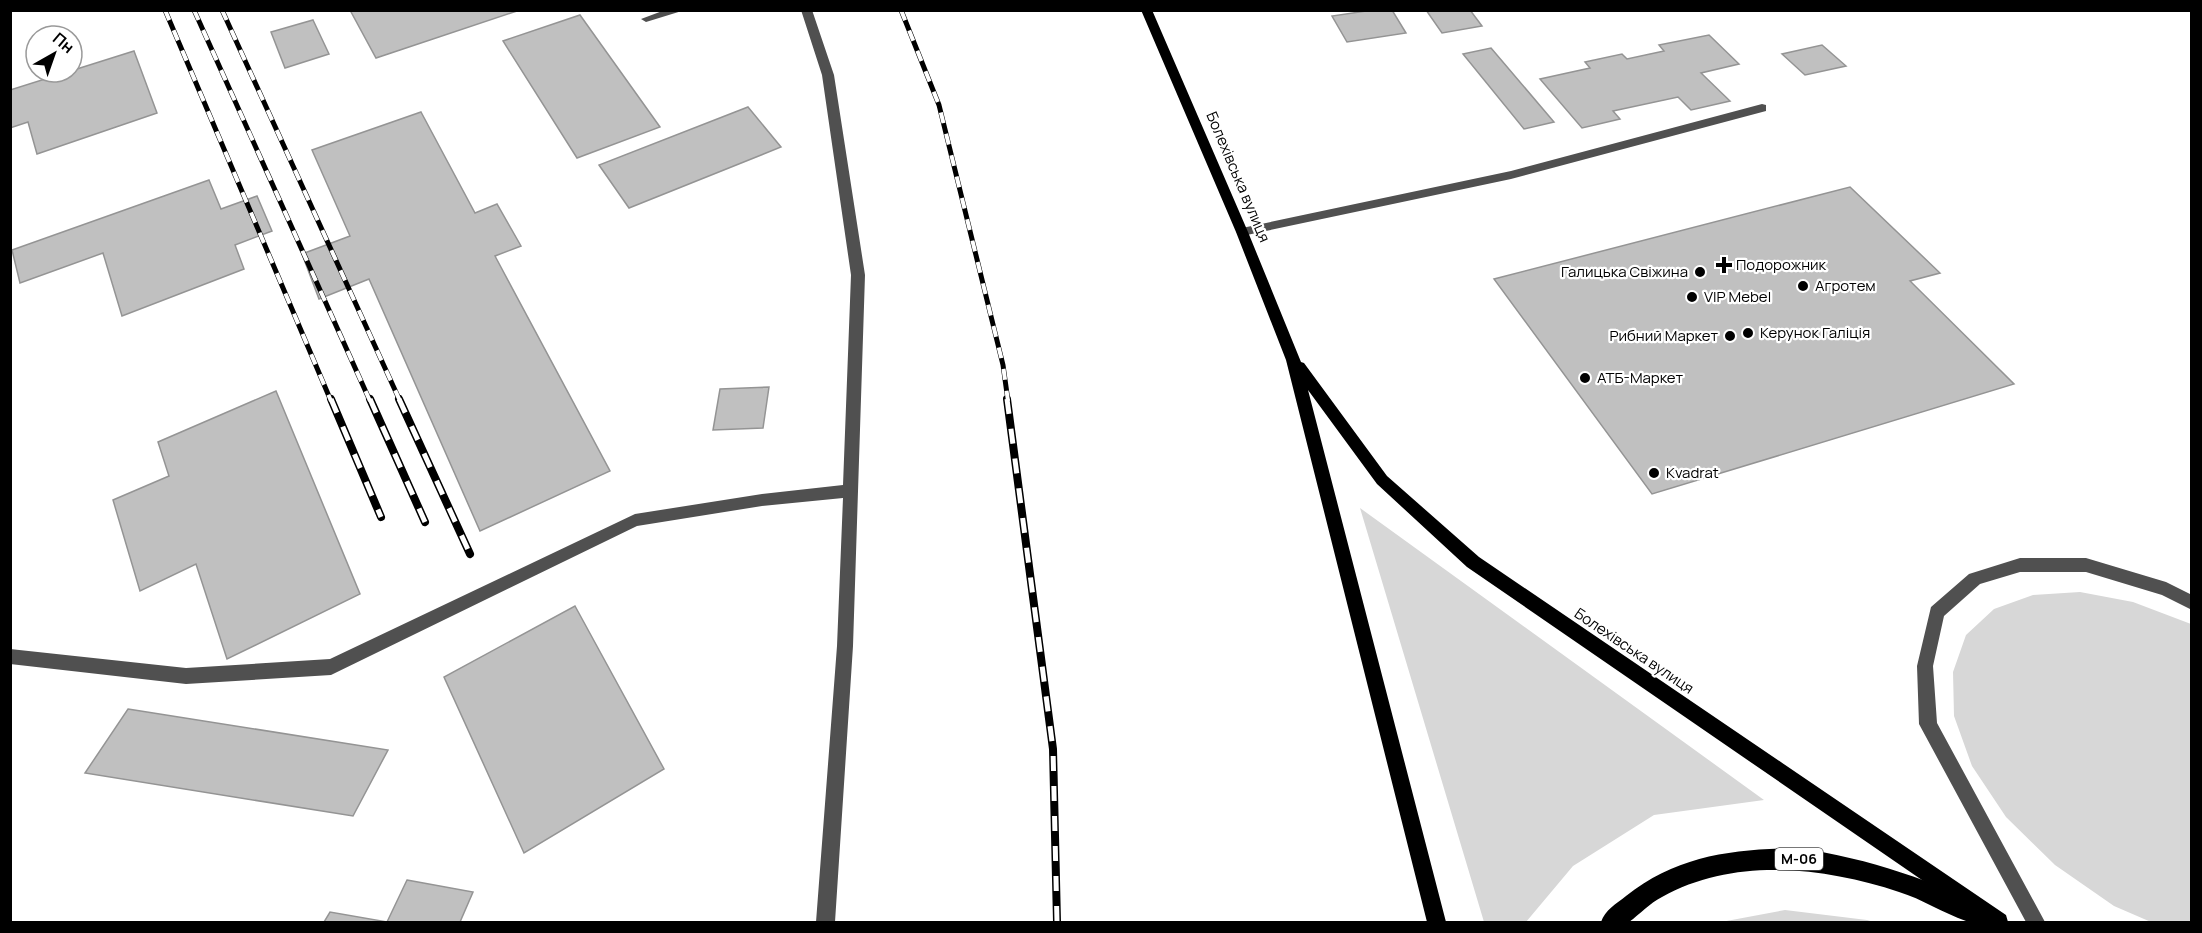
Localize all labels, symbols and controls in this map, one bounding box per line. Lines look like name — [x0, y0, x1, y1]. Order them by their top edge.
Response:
north arrow — [24, 24, 84, 84]
text: Пн — [48, 27, 79, 58]
street label: Болехівська вулиця — [1201, 108, 1275, 245]
place label: Подорожник — [1736, 254, 1827, 275]
marker: Подорожник — [1717, 258, 1731, 272]
place label: Галицька Свіжина — [1561, 261, 1688, 282]
marker: Галицька Свіжина — [1693, 265, 1707, 279]
place label: Агротем — [1815, 275, 1876, 296]
marker: Агротем — [1796, 279, 1810, 293]
place label: VIP Mebel — [1704, 286, 1771, 307]
marker: VIP Mebel — [1685, 290, 1699, 304]
place label: Керунок Галіція — [1760, 322, 1870, 343]
place label: Рибний Маркет — [1610, 325, 1718, 346]
marker: Керунок Галіція — [1741, 326, 1755, 340]
marker: Рибний Маркет — [1723, 329, 1737, 343]
place label: АТБ-Маркет — [1597, 367, 1684, 388]
marker: АТБ-Маркет — [1578, 371, 1592, 385]
place label: Kvadrat — [1666, 462, 1719, 483]
marker: Kvadrat — [1647, 466, 1661, 480]
street label: Болехівська вулиця — [1570, 603, 1698, 698]
road number: М-06 — [1775, 848, 1823, 870]

